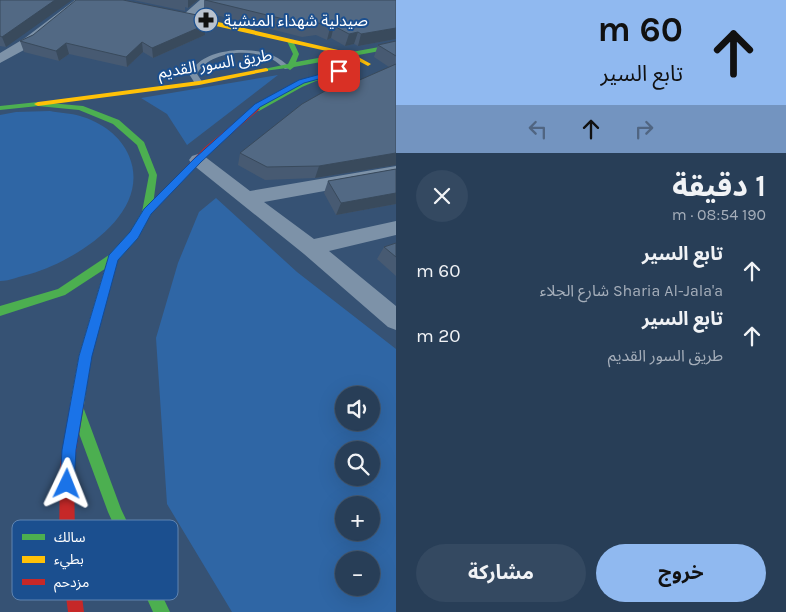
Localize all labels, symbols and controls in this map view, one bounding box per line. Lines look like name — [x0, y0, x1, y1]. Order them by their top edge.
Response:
pharmacy icon: صيدلية شهداء المنشية — [193, 7, 219, 33]
text: 60 m — [598, 9, 683, 50]
place label: صيدلية شهداء المنشية — [224, 11, 368, 30]
icon: ahead — [701, 20, 766, 85]
street label: طريق السور القديم — [157, 45, 274, 85]
pin — [318, 50, 360, 92]
icon: arrive — [325, 57, 353, 85]
text: تابع السير — [601, 61, 683, 87]
icon: left — [524, 115, 552, 143]
icon: ahead — [577, 115, 605, 143]
icon: right — [630, 115, 658, 143]
text: 1 دقيقة — [672, 168, 766, 204]
button: close — [416, 170, 468, 222]
text: 190 m · 08:54 — [672, 205, 766, 224]
text: تابع السير — [642, 243, 723, 265]
icon: ahead — [738, 257, 766, 285]
text: 60 m — [416, 260, 460, 282]
text: Sharia Al-Jala'a شارع الجلاء — [540, 281, 723, 300]
text: تابع السير — [642, 308, 723, 330]
icon: ahead — [738, 322, 766, 350]
text: 20 m — [416, 325, 461, 347]
text: طريق السور القديم — [608, 346, 723, 365]
map controls — [335, 386, 380, 596]
button: sound — [335, 386, 380, 431]
button: search — [335, 441, 380, 486]
position arrow — [40, 457, 92, 509]
button: + — [335, 496, 380, 541]
legend — [12, 520, 178, 600]
text: سالك — [54, 529, 86, 546]
button: مشاركة — [416, 544, 586, 602]
button: خروج — [596, 544, 766, 602]
text: بطيء — [54, 551, 84, 570]
button: − — [335, 551, 380, 596]
text: مزدحم — [54, 574, 89, 593]

